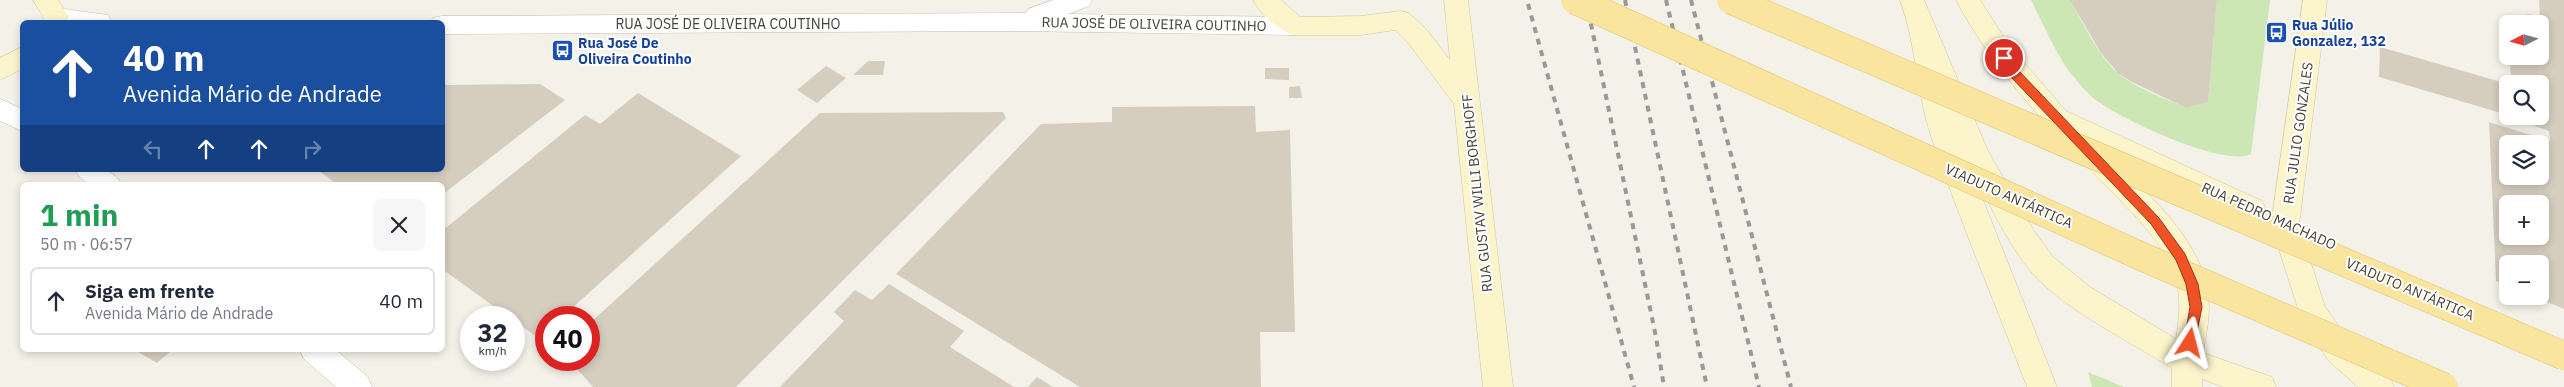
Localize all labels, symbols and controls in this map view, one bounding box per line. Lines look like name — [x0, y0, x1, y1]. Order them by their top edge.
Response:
street label: RUA JOSÉ DE OLIVEIRA COUTINHO — [1041, 12, 1267, 35]
street label: RUA JOSÉ DE OLIVEIRA COUTINHO — [615, 14, 841, 33]
north arrow — [2499, 15, 2549, 65]
map controls — [2499, 15, 2549, 305]
place label: Rua Júlio Gonzalez, 132 — [2292, 16, 2386, 50]
bus stop icon: Rua Júlio Gonzalez, 132 — [2264, 21, 2288, 45]
place label: Rua José De Oliveira Coutinho — [578, 34, 692, 68]
text: 40 m — [123, 35, 205, 81]
pin — [1983, 37, 2025, 79]
bus stop icon: Rua José De Oliveira Coutinho — [550, 39, 574, 63]
icon: ahead — [40, 40, 105, 105]
icon: arrive — [1990, 44, 2018, 72]
street label: RUA JULIO GONZALES — [2279, 61, 2317, 205]
button: search — [2499, 75, 2549, 125]
text: Avenida Mário de Andrade — [123, 79, 382, 108]
street label: RUA GUSTAV WILLI BORGHOFF — [1458, 93, 1496, 293]
icon: left — [139, 135, 167, 163]
icon: ahead — [192, 135, 220, 163]
icon: ahead — [245, 135, 273, 163]
icon: right — [298, 135, 326, 163]
button: layers — [2499, 135, 2549, 185]
street label: VIADUTO ANTÁRTICA — [1942, 159, 2076, 232]
street label: RUA PEDRO MACHADO — [2199, 178, 2339, 254]
text: 1 min — [40, 195, 118, 234]
button: + — [2499, 195, 2549, 245]
button: close — [373, 199, 425, 251]
text: 50 m · 06:57 — [40, 234, 133, 254]
street label: VIADUTO ANTÁRTICA — [2343, 253, 2477, 324]
button: − — [2499, 255, 2549, 305]
text: Siga em frente — [85, 279, 215, 303]
icon: ahead — [42, 287, 70, 315]
text: 40 m — [379, 289, 423, 313]
text: Avenida Mário de Andrade — [85, 303, 273, 323]
speed limit sign: 40 — [535, 306, 600, 371]
text: 32 — [477, 316, 508, 349]
position arrow — [2163, 316, 2215, 368]
text: km/h — [478, 343, 507, 358]

